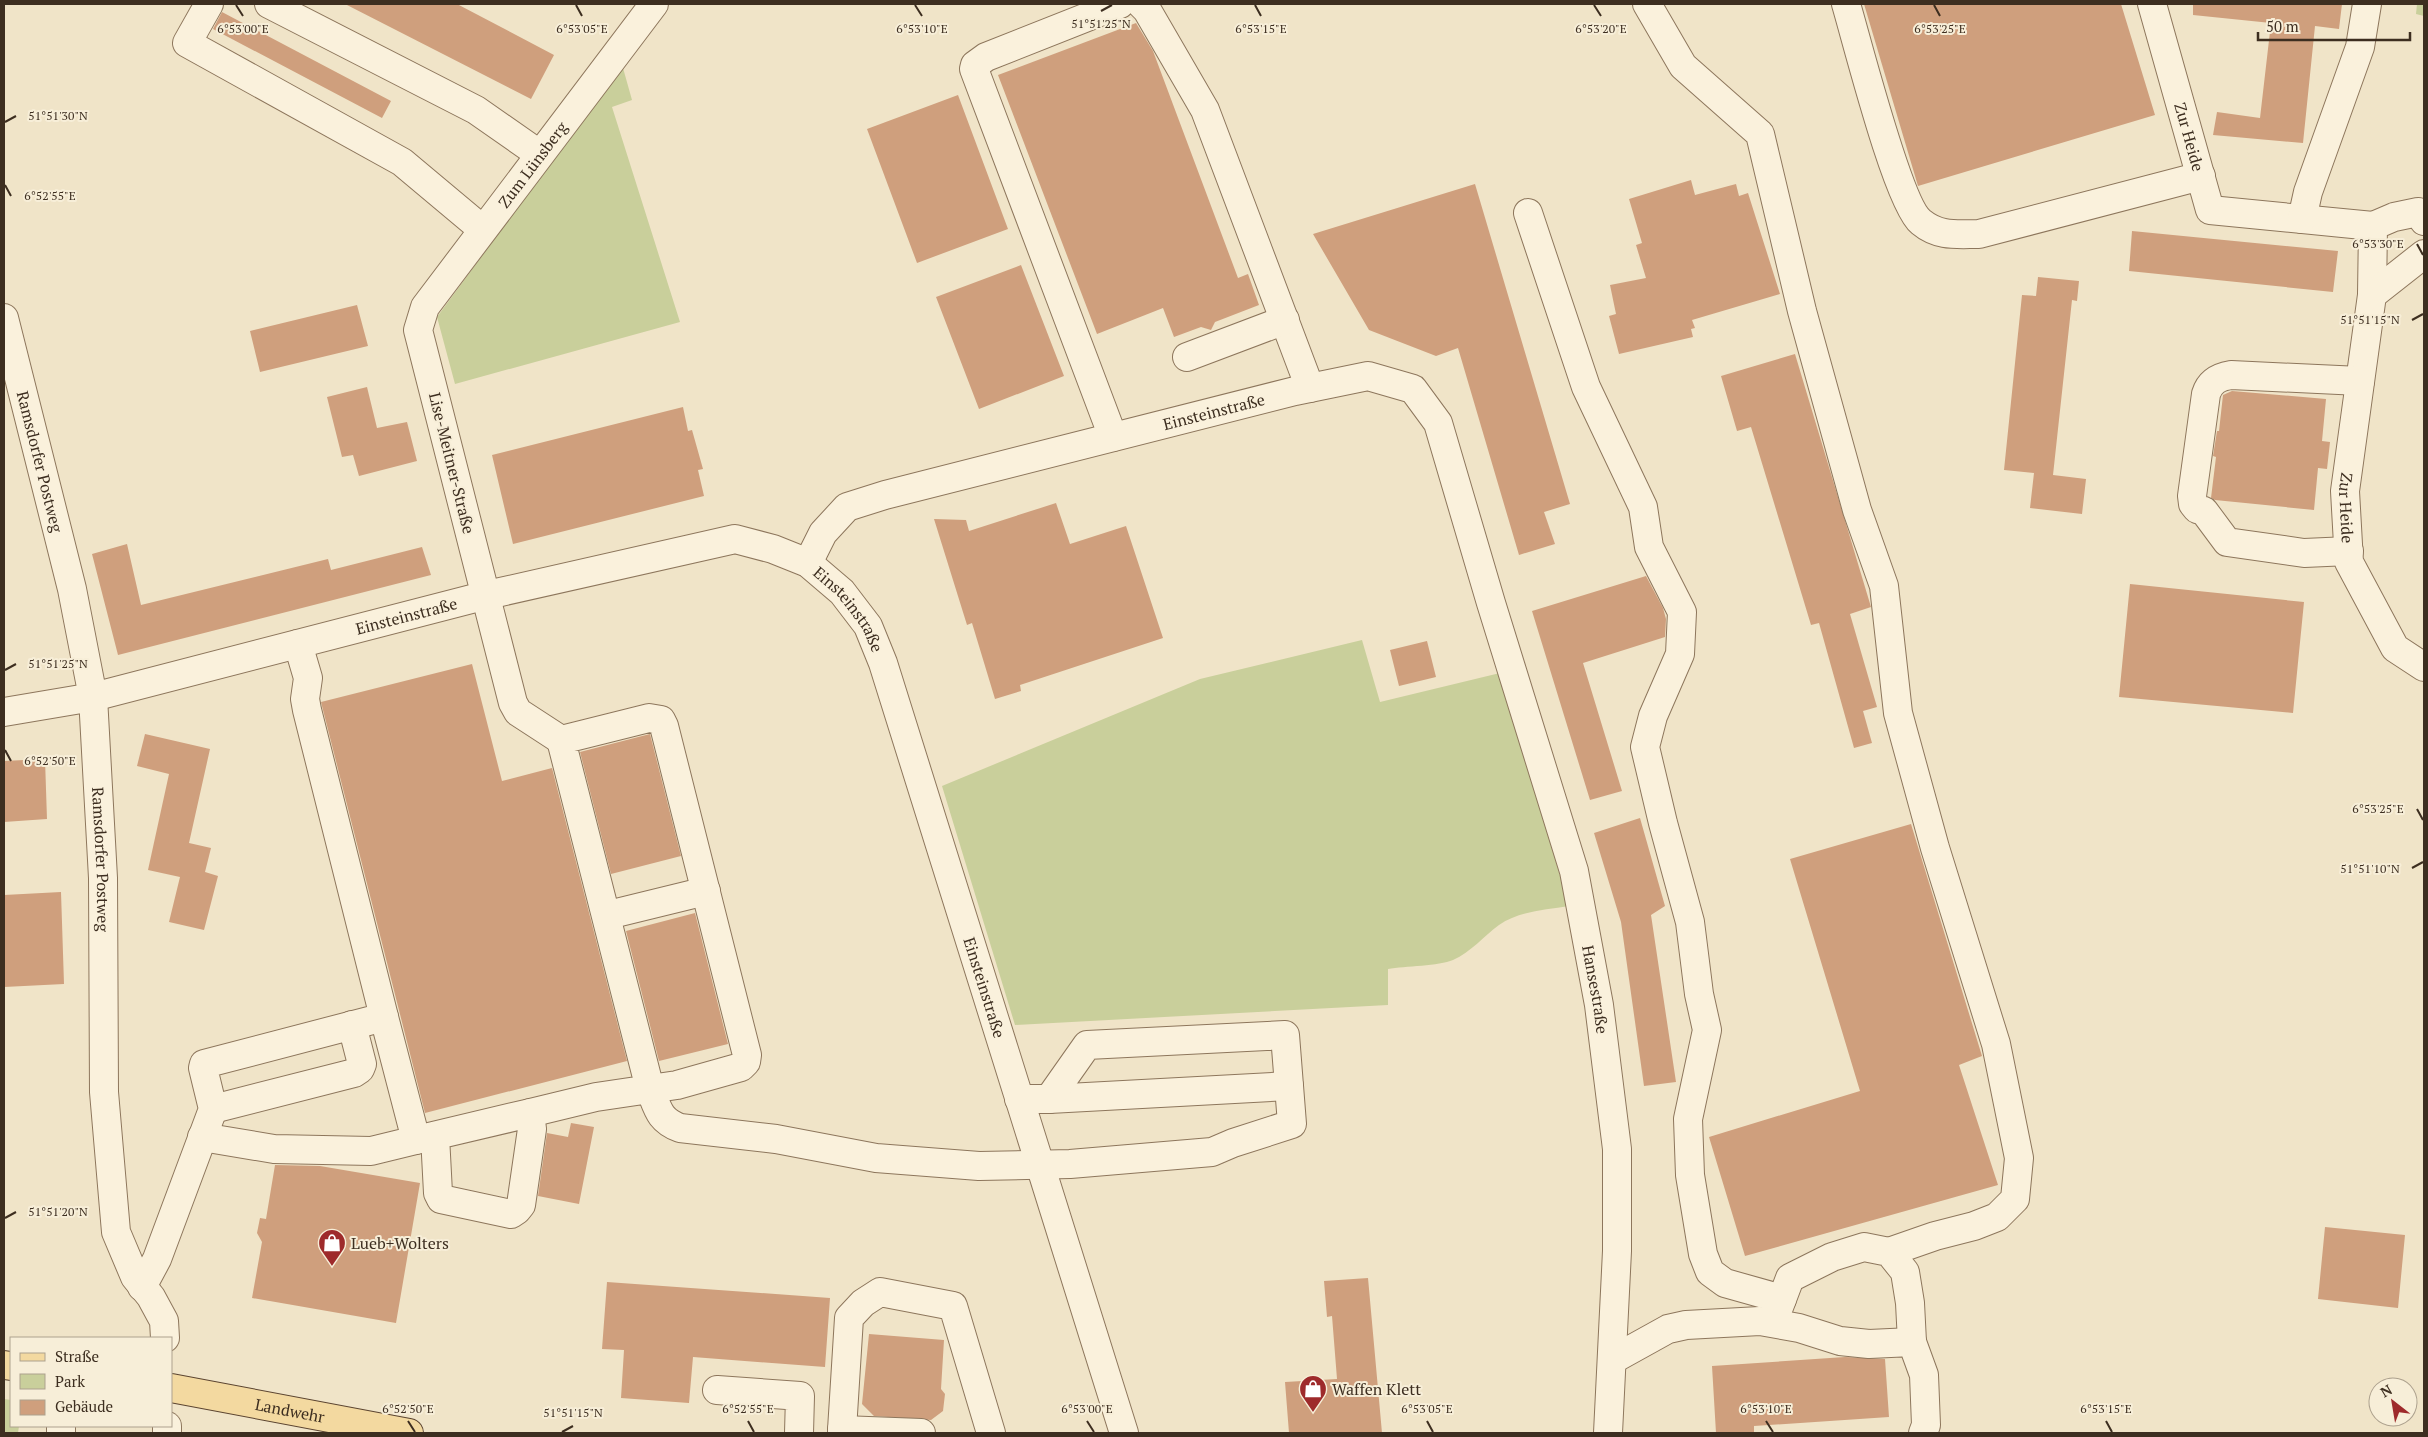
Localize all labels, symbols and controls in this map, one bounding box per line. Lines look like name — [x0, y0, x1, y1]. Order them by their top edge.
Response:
scale bar — [2258, 10, 2410, 42]
text: 51°51'25"N — [1071, 16, 1131, 31]
text: 50 m — [2266, 16, 2299, 36]
text: 6°53'00"E — [217, 21, 269, 36]
text: 6°53'05"E — [556, 21, 608, 36]
text: 6°53'10"E — [896, 21, 948, 36]
text: 6°53'15"E — [1235, 21, 1287, 36]
text: 6°53'20"E — [1575, 21, 1627, 36]
text: 6°53'25"E — [1914, 21, 1966, 36]
street label: Zur Heide — [2169, 100, 2210, 174]
text: 51°51'30"N — [28, 108, 88, 123]
street label: Zum Lünsberg — [493, 117, 573, 212]
text: 6°52'55"E — [24, 188, 76, 203]
text: 6°53'30"E — [2352, 236, 2404, 251]
text: 51°51'15"N — [2340, 312, 2400, 327]
street label: Einsteinstraße — [1161, 388, 1267, 435]
street label: Ramsdorfer Postweg — [12, 389, 68, 535]
street label: Lise-Meitner-Straße — [424, 390, 480, 536]
street label: Zur Heide — [2334, 471, 2359, 544]
street label: Einsteinstraße — [809, 561, 888, 655]
street label: Einsteinstraße — [353, 592, 460, 640]
text: 51°51'25"N — [28, 656, 88, 671]
text: 6°52'50"E — [24, 753, 76, 768]
street label: Ramsdorfer Postweg — [87, 786, 114, 932]
text: 6°53'25"E — [2352, 801, 2404, 816]
text: 51°51'10"N — [2340, 861, 2400, 876]
street label: Einsteinstraße — [959, 935, 1011, 1041]
street label: Hansestraße — [1577, 943, 1614, 1035]
text: 51°51'20"N — [28, 1204, 88, 1219]
shop icon: Lueb+Wolters — [317, 1228, 347, 1267]
place label: Lueb+Wolters — [351, 1232, 449, 1254]
legend — [10, 1337, 172, 1427]
text: Straße — [55, 1346, 99, 1366]
text: Park — [55, 1371, 85, 1391]
shop icon: Waffen Klett — [1298, 1374, 1328, 1413]
north arrow — [2368, 1377, 2418, 1427]
place label: Waffen Klett — [1332, 1378, 1421, 1400]
text: N — [2377, 1379, 2396, 1401]
street label: Landwehr — [253, 1393, 327, 1428]
text: Gebäude — [55, 1396, 113, 1416]
text: 6°52'50"E — [382, 1401, 434, 1416]
text: 6°52'55"E — [722, 1401, 774, 1416]
text: 6°53'00"E — [1061, 1401, 1113, 1416]
text: 6°53'05"E — [1401, 1401, 1453, 1416]
text: 6°53'10"E — [1740, 1401, 1792, 1416]
text: 6°53'15"E — [2080, 1401, 2132, 1416]
text: 51°51'15"N — [543, 1405, 603, 1420]

